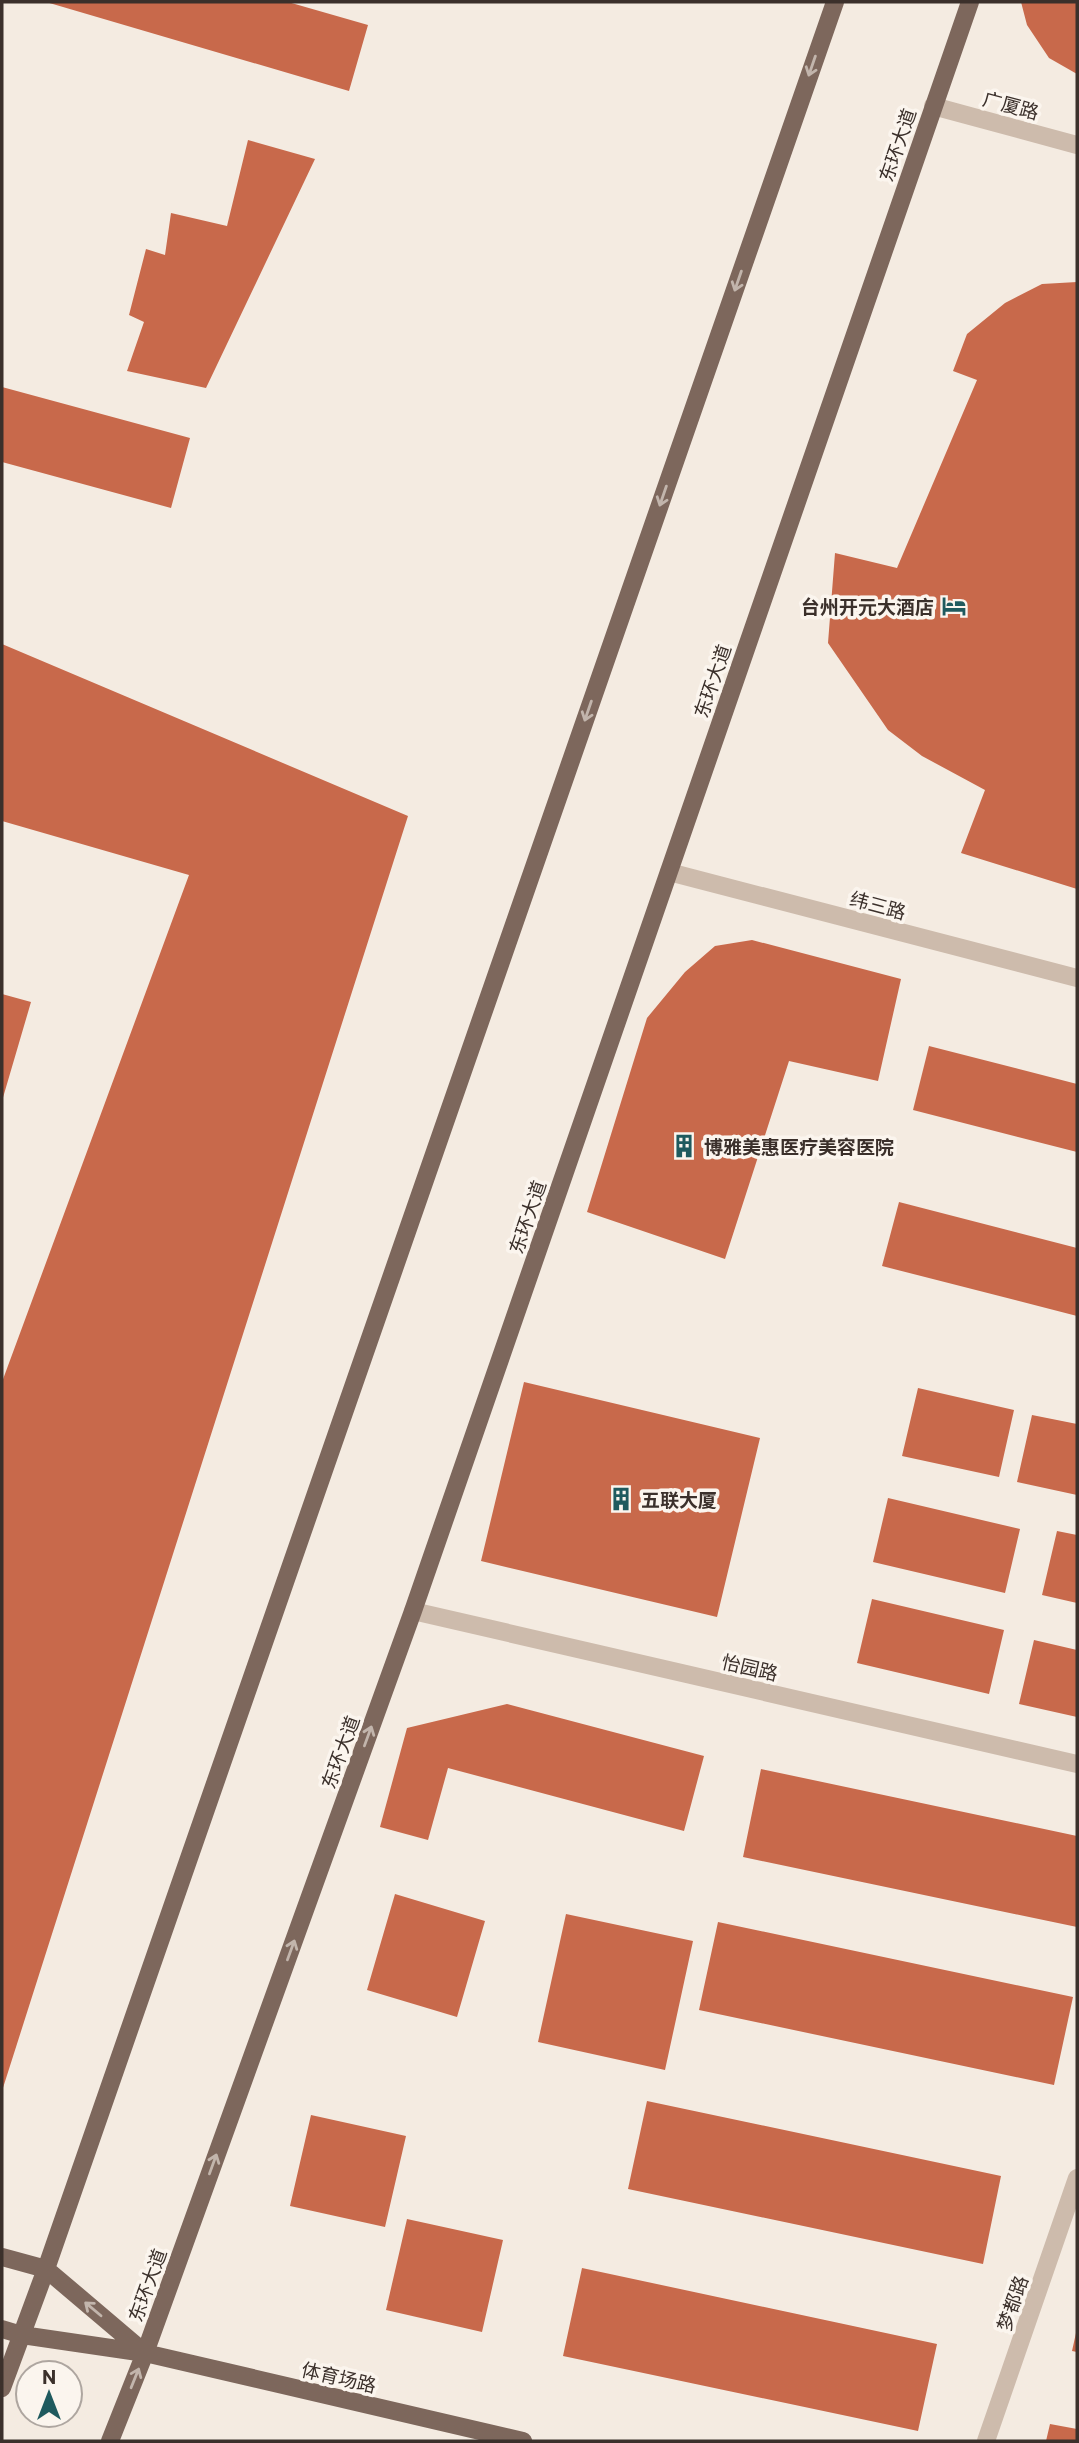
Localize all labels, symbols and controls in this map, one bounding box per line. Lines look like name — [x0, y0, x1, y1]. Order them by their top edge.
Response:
one-way arrow — [805, 55, 817, 77]
street label: 广厦路 — [980, 87, 1042, 123]
street label: 东环大道 — [874, 105, 920, 185]
one-way arrow — [731, 270, 744, 292]
one-way arrow — [656, 484, 668, 506]
hotel icon: 台州开元大酒店 — [940, 592, 968, 620]
place label: 台州开元大酒店 — [801, 595, 934, 618]
street label: 东环大道 — [689, 641, 735, 721]
one-way arrow — [581, 699, 593, 721]
street label: 纬三路 — [847, 887, 909, 923]
building icon: 博雅美惠医疗美容医院 — [670, 1132, 698, 1160]
place label: 博雅美惠医疗美容医院 — [704, 1135, 894, 1158]
street label: 东环大道 — [504, 1177, 550, 1257]
building icon: 五联大厦 — [607, 1485, 635, 1513]
place label: 五联大厦 — [641, 1488, 717, 1511]
street label: 怡园路 — [720, 1649, 780, 1685]
street label: 东环大道 — [316, 1712, 364, 1792]
one-way arrow — [363, 1726, 375, 1748]
one-way arrow — [285, 1940, 298, 1962]
one-way arrow — [208, 2154, 221, 2176]
street label: 东环大道 — [123, 2245, 171, 2325]
street label: 梦都路 — [992, 2272, 1032, 2334]
one-way arrow — [85, 2301, 103, 2317]
street label: 体育场路 — [299, 2357, 379, 2397]
north arrow — [14, 2359, 84, 2429]
text: N — [42, 2365, 56, 2388]
one-way arrow — [130, 2367, 143, 2389]

